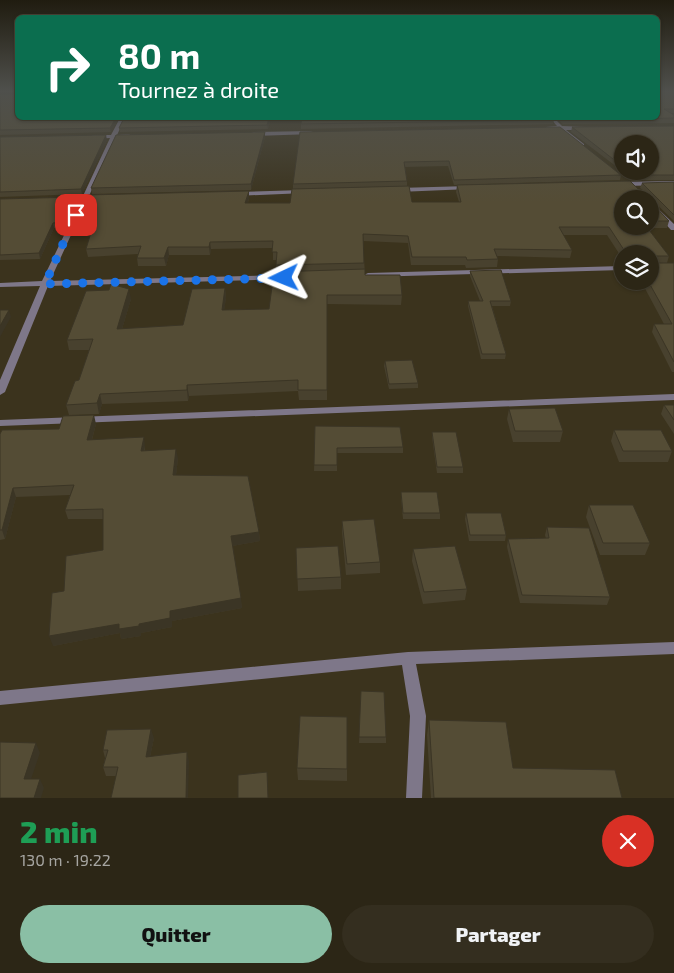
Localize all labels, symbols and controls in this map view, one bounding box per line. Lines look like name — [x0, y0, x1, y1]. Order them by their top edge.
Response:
text: 80 m — [118, 34, 200, 76]
icon: right — [35, 35, 100, 100]
text: Tournez à droite — [118, 76, 279, 102]
map controls — [614, 135, 659, 290]
button: sound — [614, 135, 659, 180]
button: search — [614, 190, 659, 235]
pin — [55, 194, 97, 236]
icon: arrive — [62, 201, 90, 229]
button: layers — [614, 245, 659, 290]
position arrow — [257, 251, 309, 303]
text: 2 min — [20, 813, 98, 849]
button: close — [602, 815, 654, 867]
text: 130 m · 19:22 — [20, 850, 111, 869]
button: Quitter — [20, 905, 332, 963]
button: Partager — [342, 905, 654, 963]

